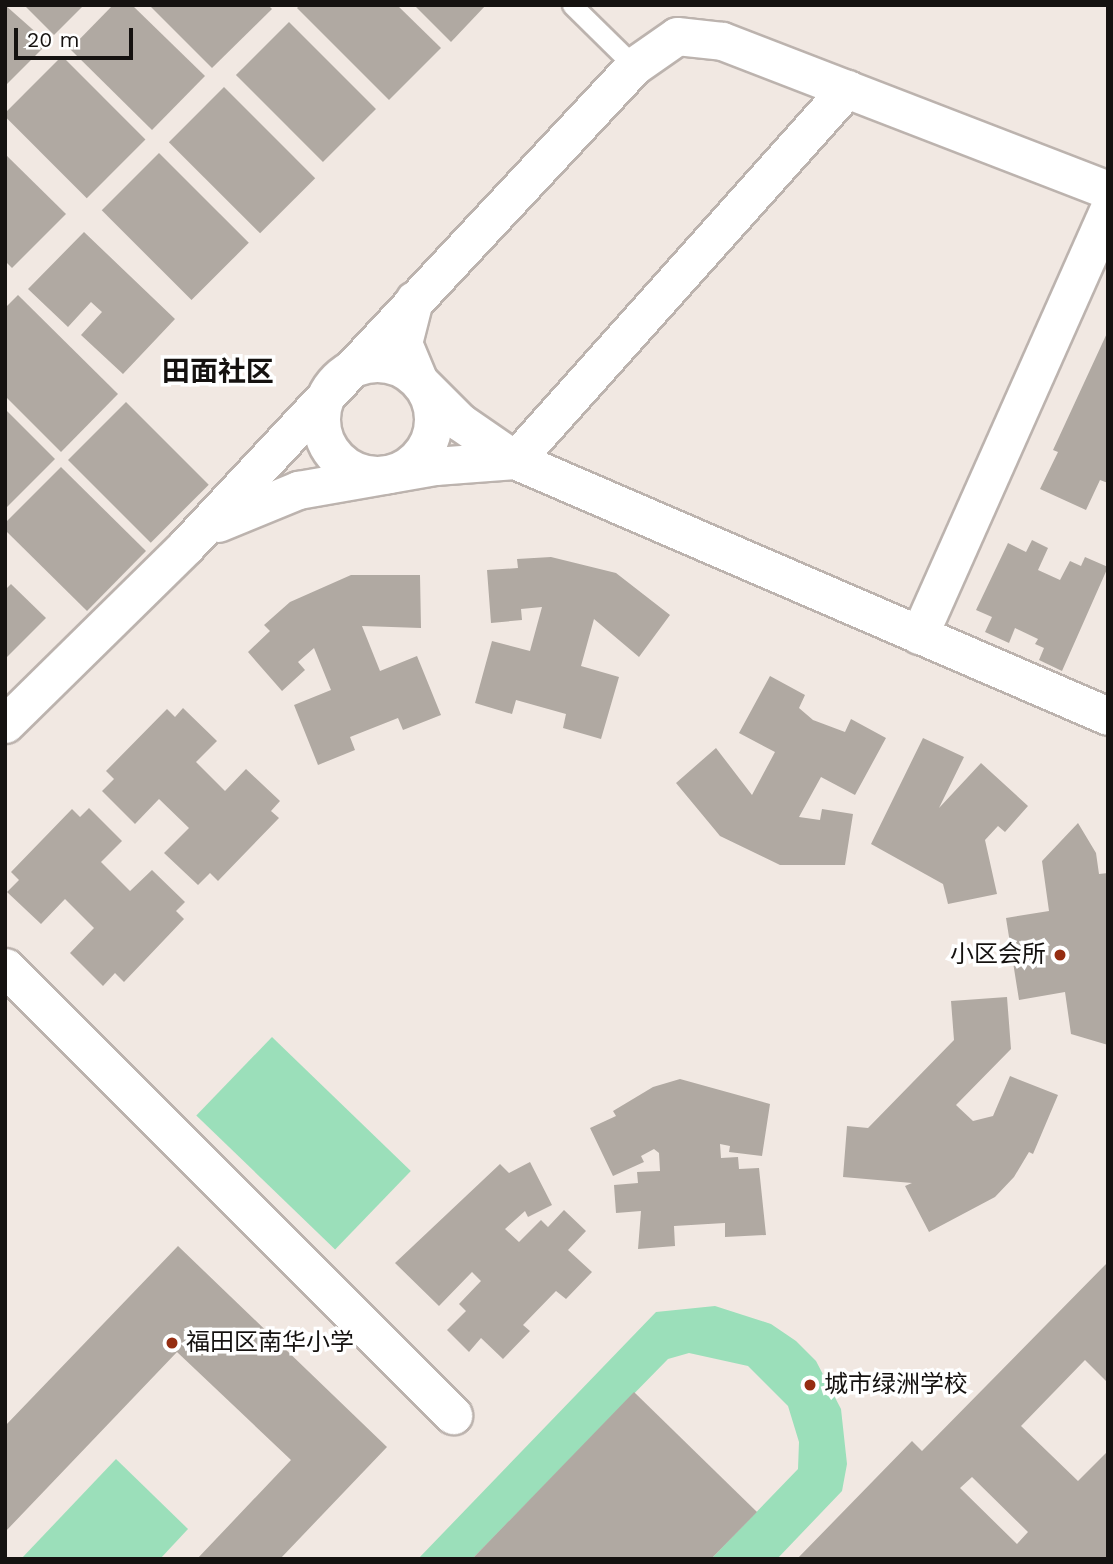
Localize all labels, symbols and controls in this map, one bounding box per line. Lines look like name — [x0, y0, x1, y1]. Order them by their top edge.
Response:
scale bar — [18, 14, 136, 58]
text: 20 m — [27, 27, 79, 52]
district label: 田面社区 — [162, 355, 274, 389]
place label: 小区会所 — [950, 941, 1046, 969]
marker: 小区会所 — [1052, 947, 1068, 963]
place label: 福田区南华小学 — [186, 1329, 354, 1357]
marker: 福田区南华小学 — [164, 1335, 180, 1351]
place label: 城市绿洲学校 — [824, 1371, 968, 1399]
marker: 城市绿洲学校 — [802, 1377, 818, 1393]

